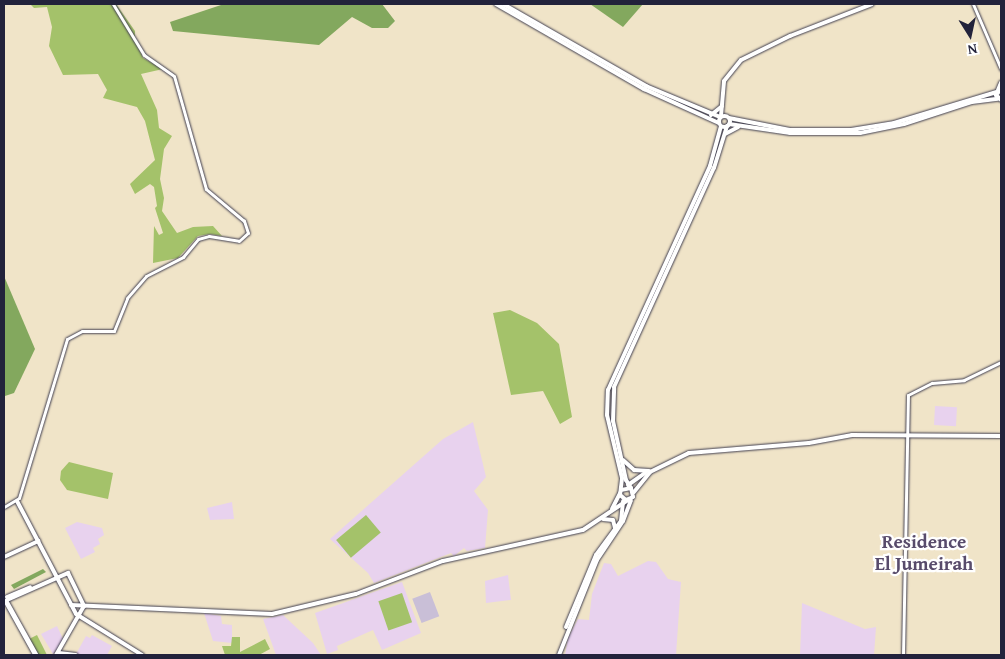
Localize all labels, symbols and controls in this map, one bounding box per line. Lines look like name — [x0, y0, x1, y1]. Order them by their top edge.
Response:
north arrow — [945, 10, 995, 60]
text: N — [966, 39, 979, 60]
district label: Residence El Jumeirah — [875, 531, 973, 575]

